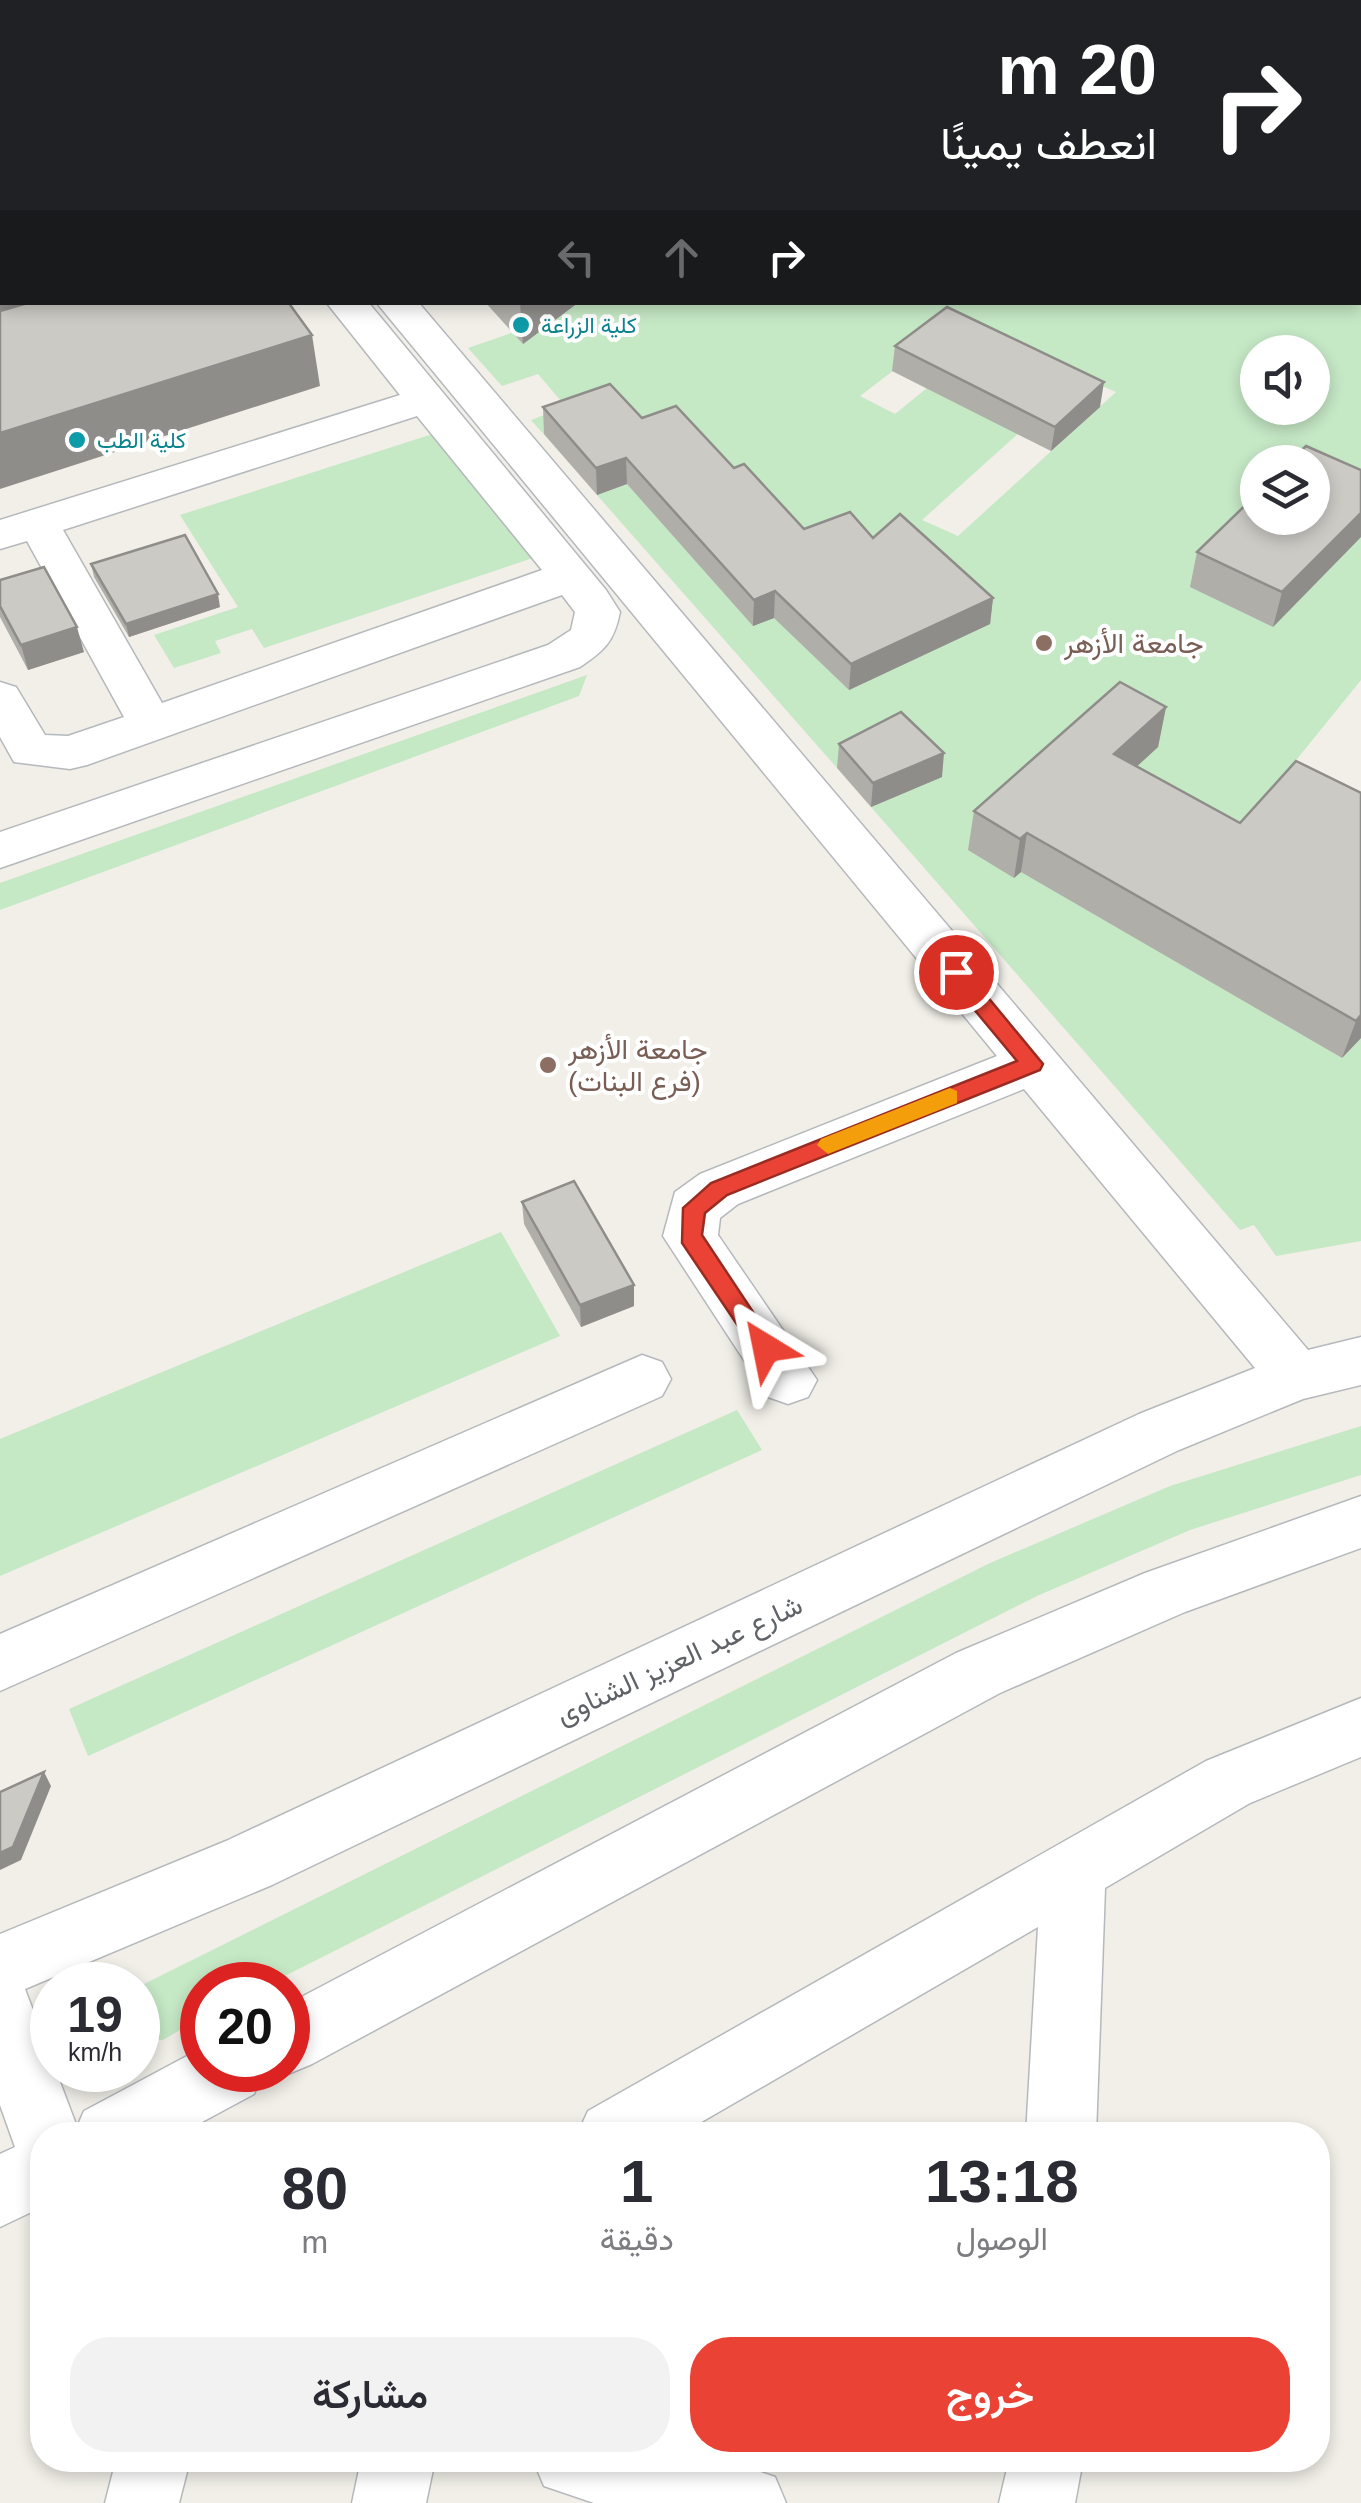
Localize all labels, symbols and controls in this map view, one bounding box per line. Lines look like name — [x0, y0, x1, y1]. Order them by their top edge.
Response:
text: 20 m — [997, 31, 1157, 109]
icon: right — [1192, 40, 1322, 170]
text: انعطف يمينًا — [940, 118, 1157, 169]
icon: left — [549, 230, 604, 285]
icon: ahead — [654, 230, 709, 285]
icon: right — [759, 230, 814, 285]
place label: كلية الزراعة — [541, 313, 637, 339]
marker: كلية الزراعة — [510, 314, 532, 336]
map controls — [1240, 335, 1330, 535]
button: sound — [1240, 335, 1330, 425]
place label: كلية الطب — [97, 428, 186, 453]
marker: كلية الطب — [66, 429, 88, 451]
button: layers — [1240, 445, 1330, 535]
place label: جامعة الأزهر — [1063, 627, 1203, 661]
marker: جامعة الأزهر — [1033, 632, 1055, 654]
pin — [914, 930, 999, 1015]
icon: arrive — [929, 945, 984, 1000]
place label: جامعة الأزهر (فرع البنات) — [567, 1033, 707, 1100]
marker: جامعة الأزهر (فرع البنات) — [537, 1054, 559, 1076]
position arrow — [714, 1296, 818, 1400]
street label: شارع عبد العزيز الشناوى — [551, 1589, 808, 1733]
speed limit sign: 20 — [180, 1962, 310, 2092]
text: 19 — [67, 1987, 123, 2043]
text: km/h — [68, 2038, 122, 2066]
text: 1 — [620, 2148, 653, 2215]
text: 13:18 — [925, 2148, 1079, 2215]
text: 80 — [281, 2155, 348, 2222]
text: دقيقة — [600, 2221, 674, 2257]
text: الوصول — [956, 2221, 1048, 2257]
text: m — [302, 2224, 328, 2260]
button: مشاركة — [70, 2337, 670, 2452]
button: خروج — [690, 2337, 1290, 2452]

